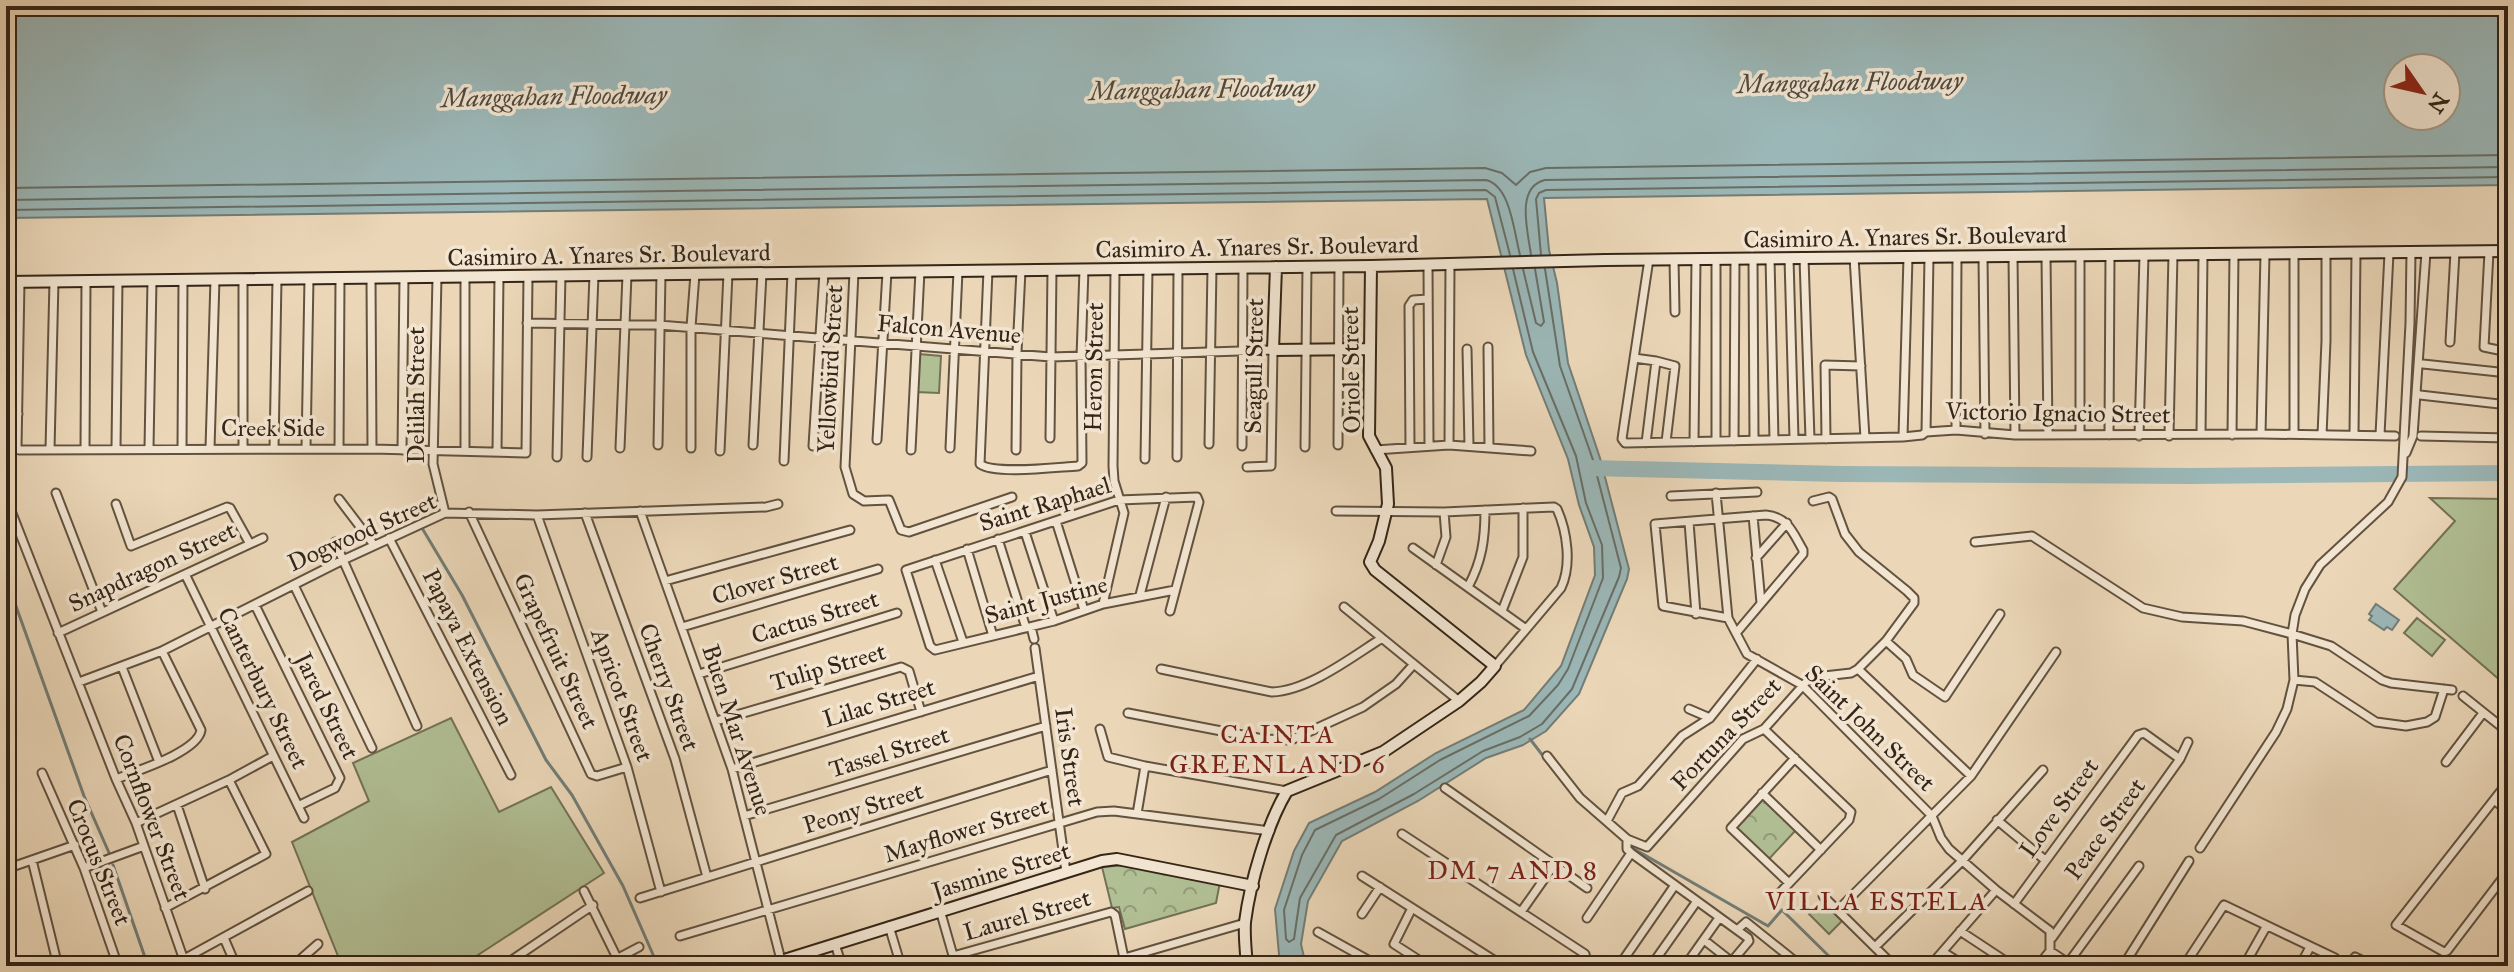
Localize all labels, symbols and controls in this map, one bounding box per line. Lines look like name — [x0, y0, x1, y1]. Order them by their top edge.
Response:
north arrow — [2382, 52, 2462, 132]
water label: Manggahan Floodway — [1734, 64, 1964, 100]
water label: Manggahan Floodway — [1086, 71, 1316, 107]
water label: Manggahan Floodway — [438, 78, 668, 114]
text: N — [2422, 88, 2455, 118]
street label: Casimiro A. Ynares Sr. Boulevard — [1743, 219, 2067, 255]
street label: Casimiro A. Ynares Sr. Boulevard — [1095, 229, 1419, 265]
street label: Casimiro A. Ynares Sr. Boulevard — [447, 237, 771, 273]
street label: Yellowbird Street — [811, 284, 849, 454]
street label: Seagull Street — [1238, 297, 1270, 434]
street label: Heron Street — [1078, 302, 1110, 432]
street label: Oriole Street — [1335, 306, 1367, 434]
street label: Falcon Avenue — [876, 308, 1022, 350]
street label: Delilah Street — [401, 326, 431, 463]
street label: Victorio Ignacio Street — [1944, 396, 2171, 430]
street label: Creek Side — [221, 413, 325, 443]
street label: Saint Raphael — [976, 470, 1115, 538]
street label: Dogwood Street — [283, 486, 441, 578]
street label: Snapdragon Street — [63, 515, 241, 619]
street label: Clover Street — [708, 547, 842, 611]
street label: Papaya Extension — [416, 564, 520, 730]
street label: Grapefruit Street — [507, 568, 605, 734]
street label: Saint Justine — [981, 569, 1111, 631]
street label: Cactus Street — [748, 583, 883, 651]
street label: Canterbury Street — [211, 602, 315, 774]
street label: Cherry Street — [632, 619, 706, 755]
street label: Apricot Street — [584, 623, 660, 766]
street label: Tulip Street — [767, 636, 890, 698]
street label: Buen Mar Avenue — [695, 641, 779, 819]
street label: Jared Street — [287, 645, 366, 765]
street label: Saint John Street — [1799, 658, 1942, 798]
street label: Fortuna Street — [1665, 671, 1788, 797]
street label: Lilac Street — [819, 672, 939, 734]
street label: Iris Street — [1048, 706, 1092, 809]
district label: CAINTA GREENLAND 6 — [1169, 718, 1387, 780]
street label: Tassel Street — [825, 719, 953, 784]
street label: Cornflower Street — [107, 730, 198, 905]
street label: Love Street — [2013, 752, 2105, 864]
street label: Peace Street — [2058, 772, 2152, 886]
street label: Peony Street — [799, 775, 927, 840]
street label: Mayflower Street — [880, 791, 1053, 869]
street label: Crocus Street — [60, 794, 138, 930]
street label: Jasmine Street — [926, 836, 1074, 907]
district label: DM 7 AND 8 — [1427, 854, 1599, 886]
street label: Laurel Street — [960, 882, 1094, 947]
district label: VILLA ESTELA — [1765, 885, 1989, 917]

